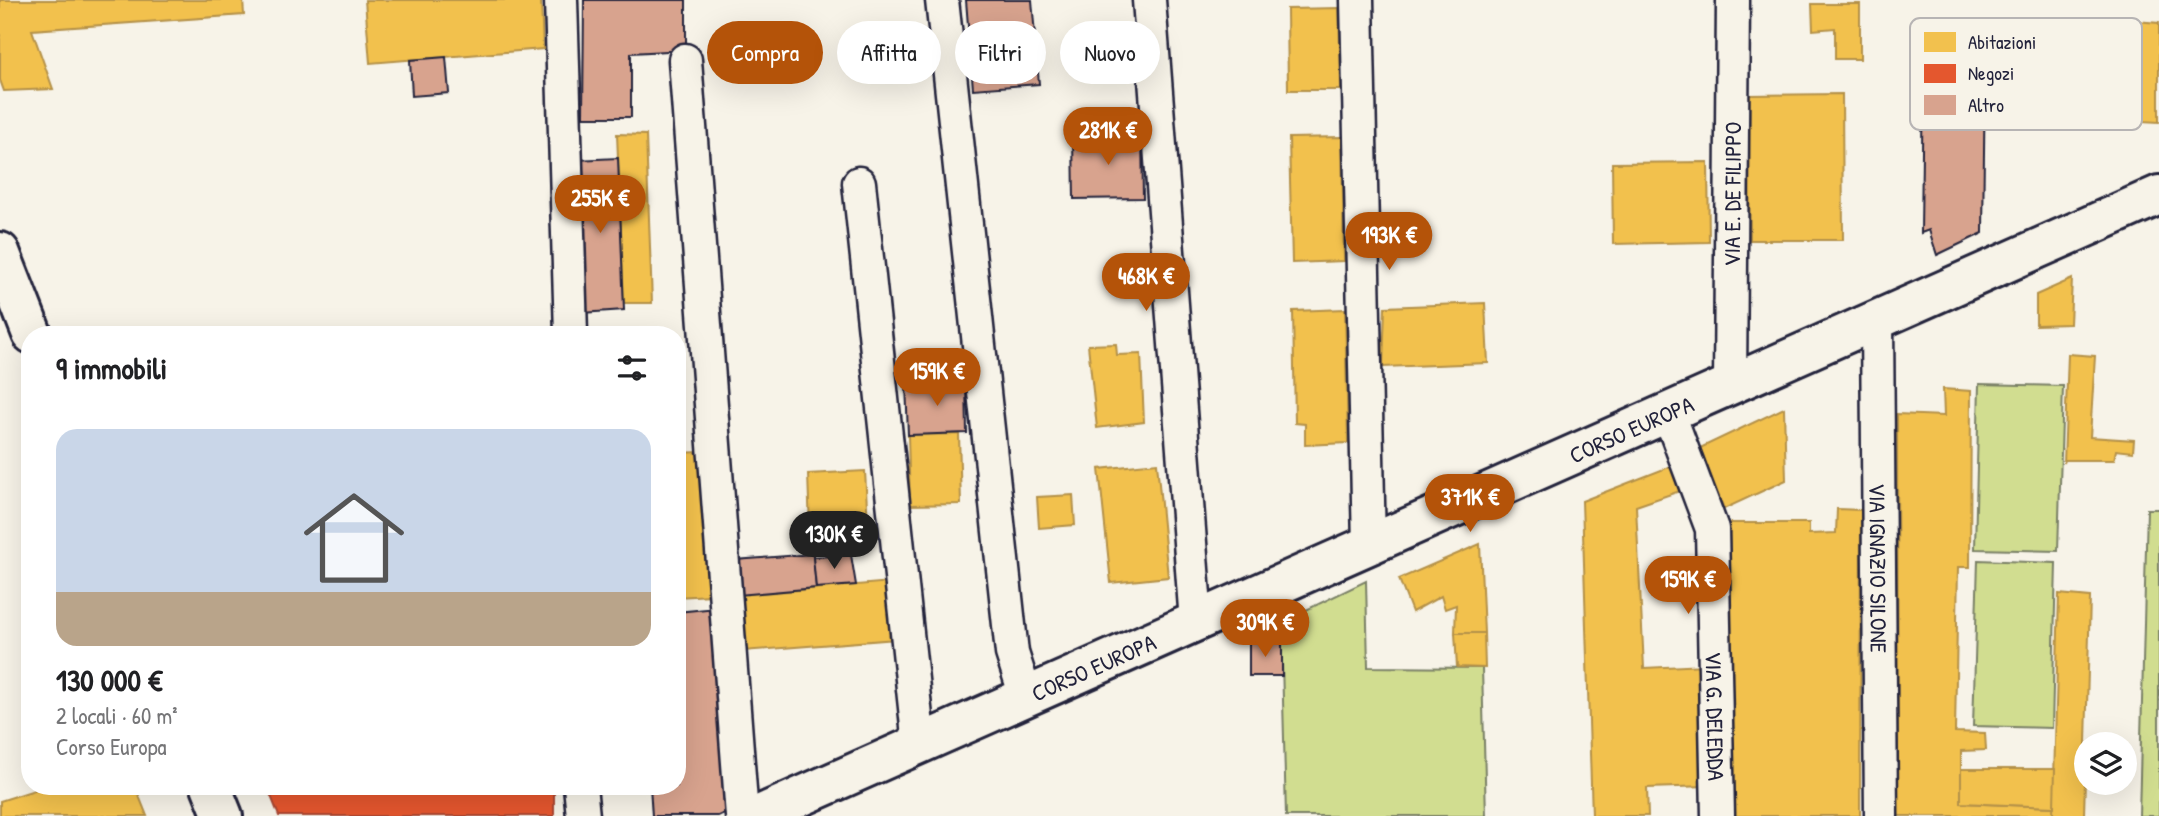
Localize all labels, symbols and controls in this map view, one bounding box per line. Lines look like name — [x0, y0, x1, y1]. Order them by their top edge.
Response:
legend — [1910, 18, 2142, 130]
chip: Compra — [707, 21, 823, 84]
chip: Affitta — [837, 21, 941, 84]
chip: Filtri — [955, 21, 1046, 84]
chip: Nuovo — [1060, 21, 1160, 84]
text: Abitazioni — [1968, 29, 2036, 55]
text: Negozi — [1968, 60, 2014, 86]
text: Altro — [1968, 92, 2004, 118]
pin: 281K € — [1051, 108, 1165, 167]
text: 281K € — [1079, 114, 1137, 145]
street label: VIA E. DE FILIPPO — [1715, 122, 1748, 266]
pin: 255K € — [543, 176, 657, 235]
text: 255K € — [571, 182, 629, 213]
pin: 193K € — [1332, 212, 1446, 272]
text: 193K € — [1361, 219, 1417, 250]
pin: 468K € — [1089, 254, 1203, 313]
text: 468K € — [1118, 260, 1174, 291]
text: 9 immobili — [56, 348, 167, 388]
pin: 159K € — [880, 348, 994, 408]
icon: filters — [613, 349, 651, 387]
text: 159K € — [910, 355, 964, 386]
street label: CORSO EUROPA — [1564, 388, 1698, 470]
icon: home — [291, 475, 417, 601]
pin: 371K € — [1413, 475, 1527, 534]
text: 371K € — [1441, 481, 1499, 512]
street label: VIA IGNAZIO SILONE — [1863, 483, 1895, 653]
pin: 130K € — [777, 512, 891, 571]
text: 130K € — [805, 518, 863, 549]
pin: 159K € — [1631, 556, 1745, 616]
text: 159K € — [1661, 563, 1715, 594]
pin: 309K € — [1208, 600, 1322, 659]
text: 309K € — [1236, 606, 1294, 637]
street label: CORSO EUROPA — [1026, 626, 1161, 708]
street label: VIA G. DELEDDA — [1699, 651, 1733, 781]
text: 130 000 € — [56, 660, 162, 700]
text: 2 locali · 60 m² — [56, 700, 178, 731]
text: Corso Europa — [56, 731, 167, 762]
map controls — [2074, 732, 2137, 795]
button: layers — [2074, 732, 2137, 795]

